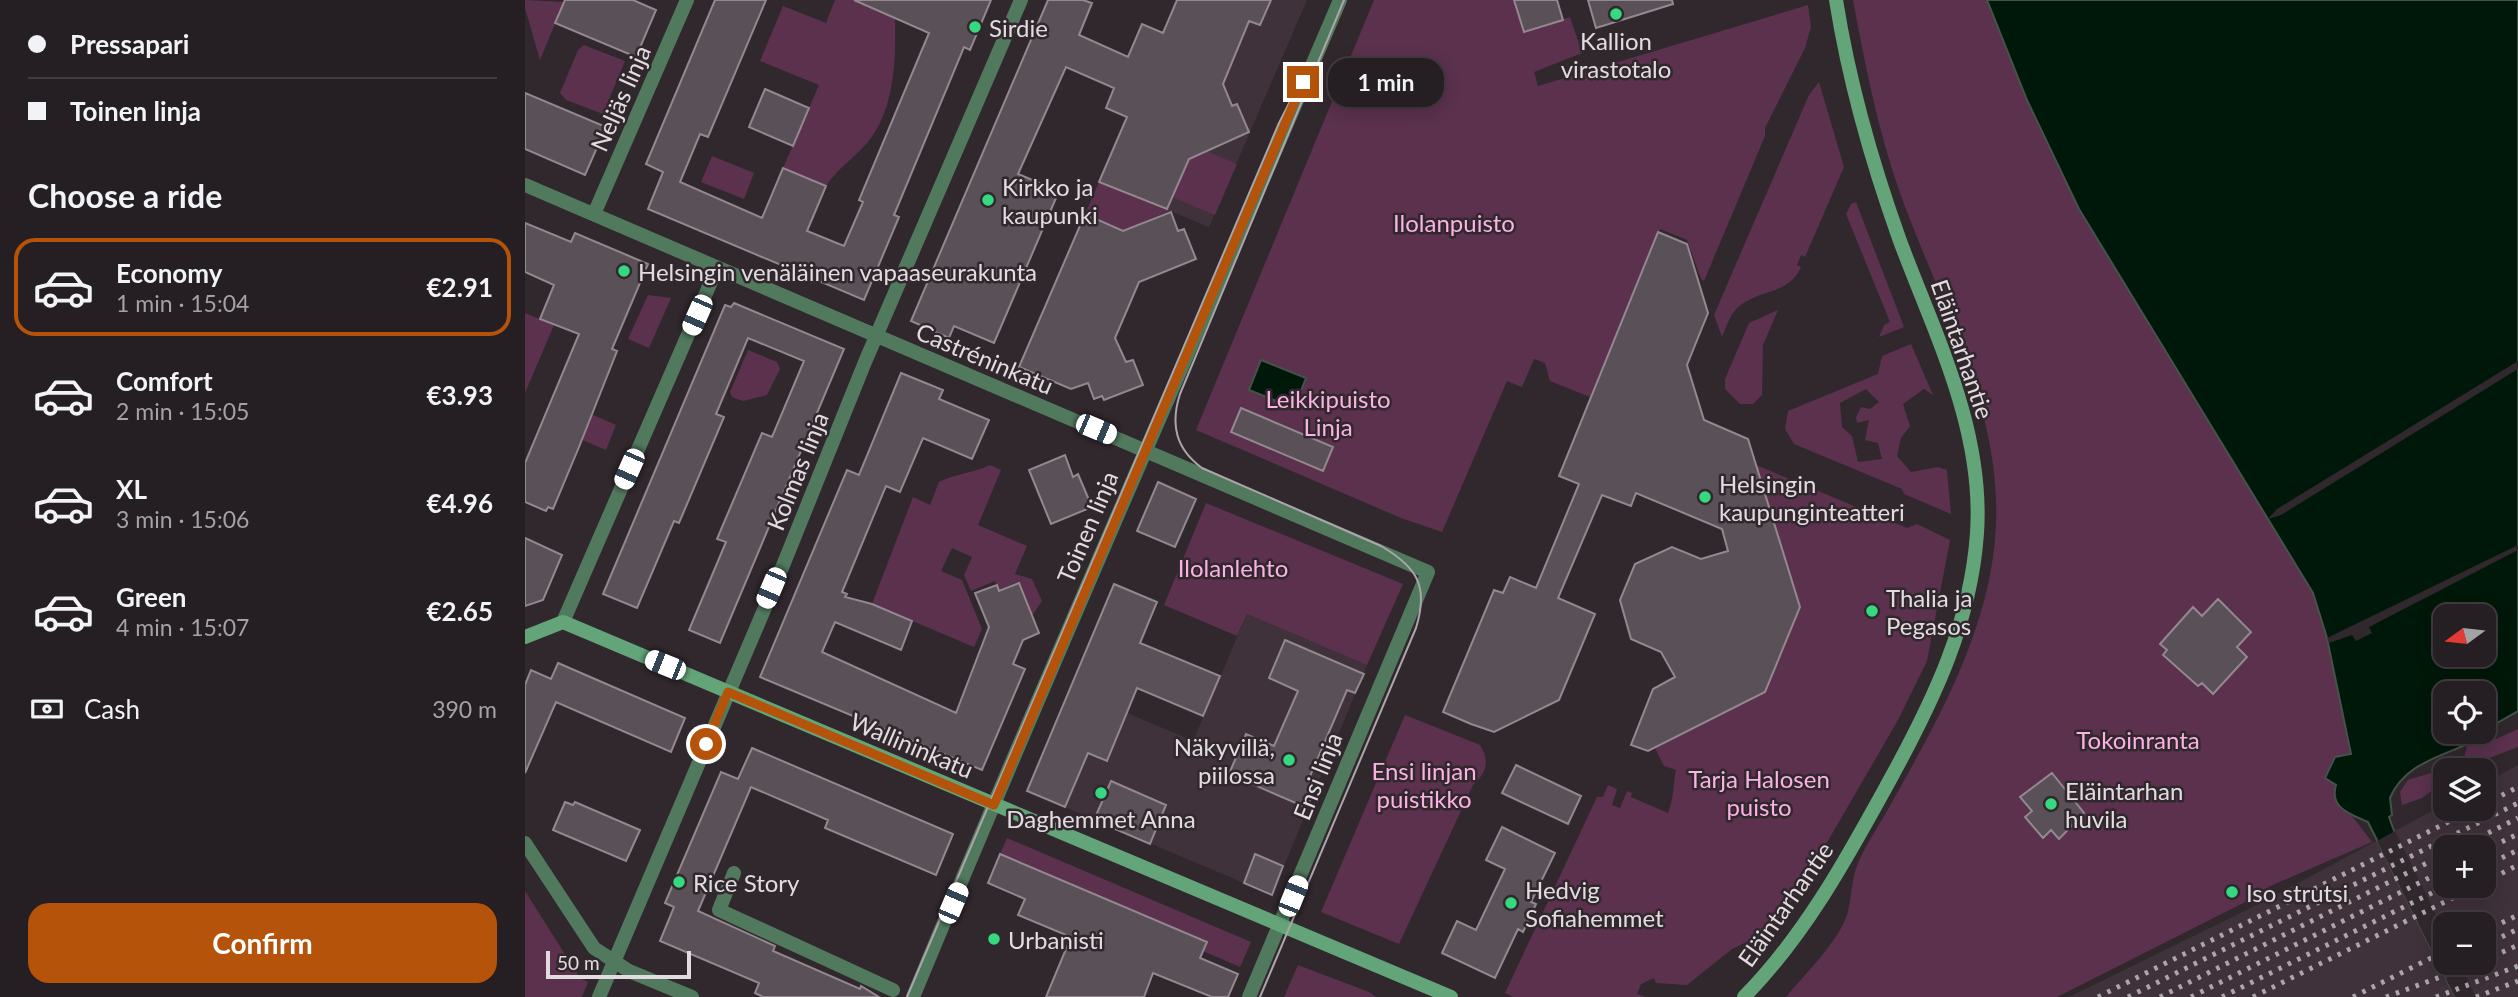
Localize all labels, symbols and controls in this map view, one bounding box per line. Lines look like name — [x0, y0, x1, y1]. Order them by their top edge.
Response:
marker: Kallion virastotalo — [1608, 6, 1624, 22]
place label: Sirdie — [989, 13, 1048, 42]
marker: Sirdie — [967, 19, 983, 35]
place label: Kallion virastotalo — [1561, 26, 1671, 83]
text: Pressapari — [70, 28, 189, 60]
street label: Neljäs linja — [584, 40, 656, 156]
callout: 1 min — [1327, 57, 1443, 106]
route end — [1287, 66, 1319, 98]
text: 1 min — [1357, 68, 1415, 96]
text: Toinen linja — [70, 95, 201, 127]
place label: Kirkko ja kaupunki — [1002, 172, 1098, 229]
text: Choose a ride — [28, 176, 222, 215]
marker: Kirkko ja kaupunki — [980, 192, 996, 208]
park label: Ilolanpuisto — [1393, 208, 1515, 237]
icon: car — [32, 256, 95, 319]
text: Economy — [116, 257, 222, 289]
place label: Helsingin venäläinen vapaaseurakunta — [638, 257, 1037, 286]
marker: Helsingin venäläinen vapaaseurakunta — [616, 263, 632, 279]
text: €2.91 — [427, 271, 493, 303]
street label: Eläintarhantie — [1926, 275, 2000, 423]
text: 1 min · 15:04 — [116, 289, 249, 317]
car — [679, 292, 716, 338]
street label: Castréninkatu — [912, 316, 1058, 400]
icon: car — [32, 364, 95, 427]
text: Comfort — [116, 365, 213, 397]
text: €3.93 — [427, 379, 493, 411]
park label: Leikkipuisto Linja — [1265, 384, 1391, 441]
text: 2 min · 15:05 — [116, 397, 249, 425]
street label: Kolmas linja — [760, 408, 834, 534]
car — [1073, 411, 1120, 447]
car — [611, 446, 648, 492]
street label: Toinen linja — [1050, 467, 1124, 587]
place label: Helsingin kaupunginteatteri — [1719, 469, 1905, 526]
icon: car — [32, 472, 95, 535]
text: XL — [116, 473, 147, 505]
text: €4.96 — [427, 487, 493, 519]
marker: Helsingin kaupunginteatteri — [1697, 489, 1713, 505]
text: 3 min · 15:06 — [116, 505, 249, 533]
park label: Ilolanlehto — [1178, 553, 1288, 582]
car — [754, 565, 789, 611]
icon: car — [32, 580, 95, 643]
text: Green — [116, 581, 186, 613]
place label: Thalia ja Pegasos — [1886, 583, 1972, 640]
text: €2.65 — [427, 595, 493, 627]
marker: Thalia ja Pegasos — [1864, 603, 1880, 619]
north arrow — [2433, 604, 2495, 667]
map controls — [2433, 604, 2496, 975]
text: 4 min · 15:07 — [116, 613, 249, 641]
car — [642, 647, 689, 683]
button: locate — [2433, 681, 2496, 744]
icon: cash — [28, 690, 66, 728]
text: Cash — [84, 693, 140, 725]
text: 390 m — [432, 695, 497, 723]
street label: Wallininkatu — [846, 706, 978, 784]
park label: Tokoinranta — [2076, 725, 2200, 754]
route start — [690, 728, 722, 760]
street label: Ensi linja — [1286, 728, 1348, 824]
place label: Näkyvillä, piilossa — [1174, 732, 1275, 789]
marker: Näkyvillä, piilossa — [1281, 752, 1297, 768]
park label: Ensi linjan puistikko — [1371, 756, 1477, 813]
button: layers — [2433, 758, 2496, 821]
park label: Tarja Halosen puisto — [1688, 764, 1830, 821]
place label: Eläintarhan huvila — [2065, 776, 2183, 833]
marker: Daghemmet Anna — [1093, 785, 1109, 801]
marker: Eläintarhan huvila — [2043, 796, 2059, 812]
place label: Daghemmet Anna — [1006, 804, 1196, 833]
button: + — [2433, 835, 2496, 898]
street label: Eläintarhantie — [1731, 836, 1839, 972]
place label: Rice Story — [693, 868, 800, 897]
car — [1276, 873, 1311, 919]
marker: Rice Story — [671, 874, 687, 890]
place label: Hedvig Sofiahemmet — [1525, 875, 1664, 932]
place label: Iso strutsi — [2246, 878, 2348, 907]
car — [936, 880, 971, 926]
marker: Iso strutsi — [2224, 884, 2240, 900]
marker: Hedvig Sofiahemmet — [1503, 895, 1519, 911]
button: Confirm — [28, 903, 497, 983]
button: − — [2433, 912, 2496, 975]
place label: Urbanisti — [1008, 925, 1104, 954]
marker: Urbanisti — [986, 931, 1002, 947]
scale bar — [546, 948, 691, 980]
text: 50 m — [557, 951, 600, 974]

